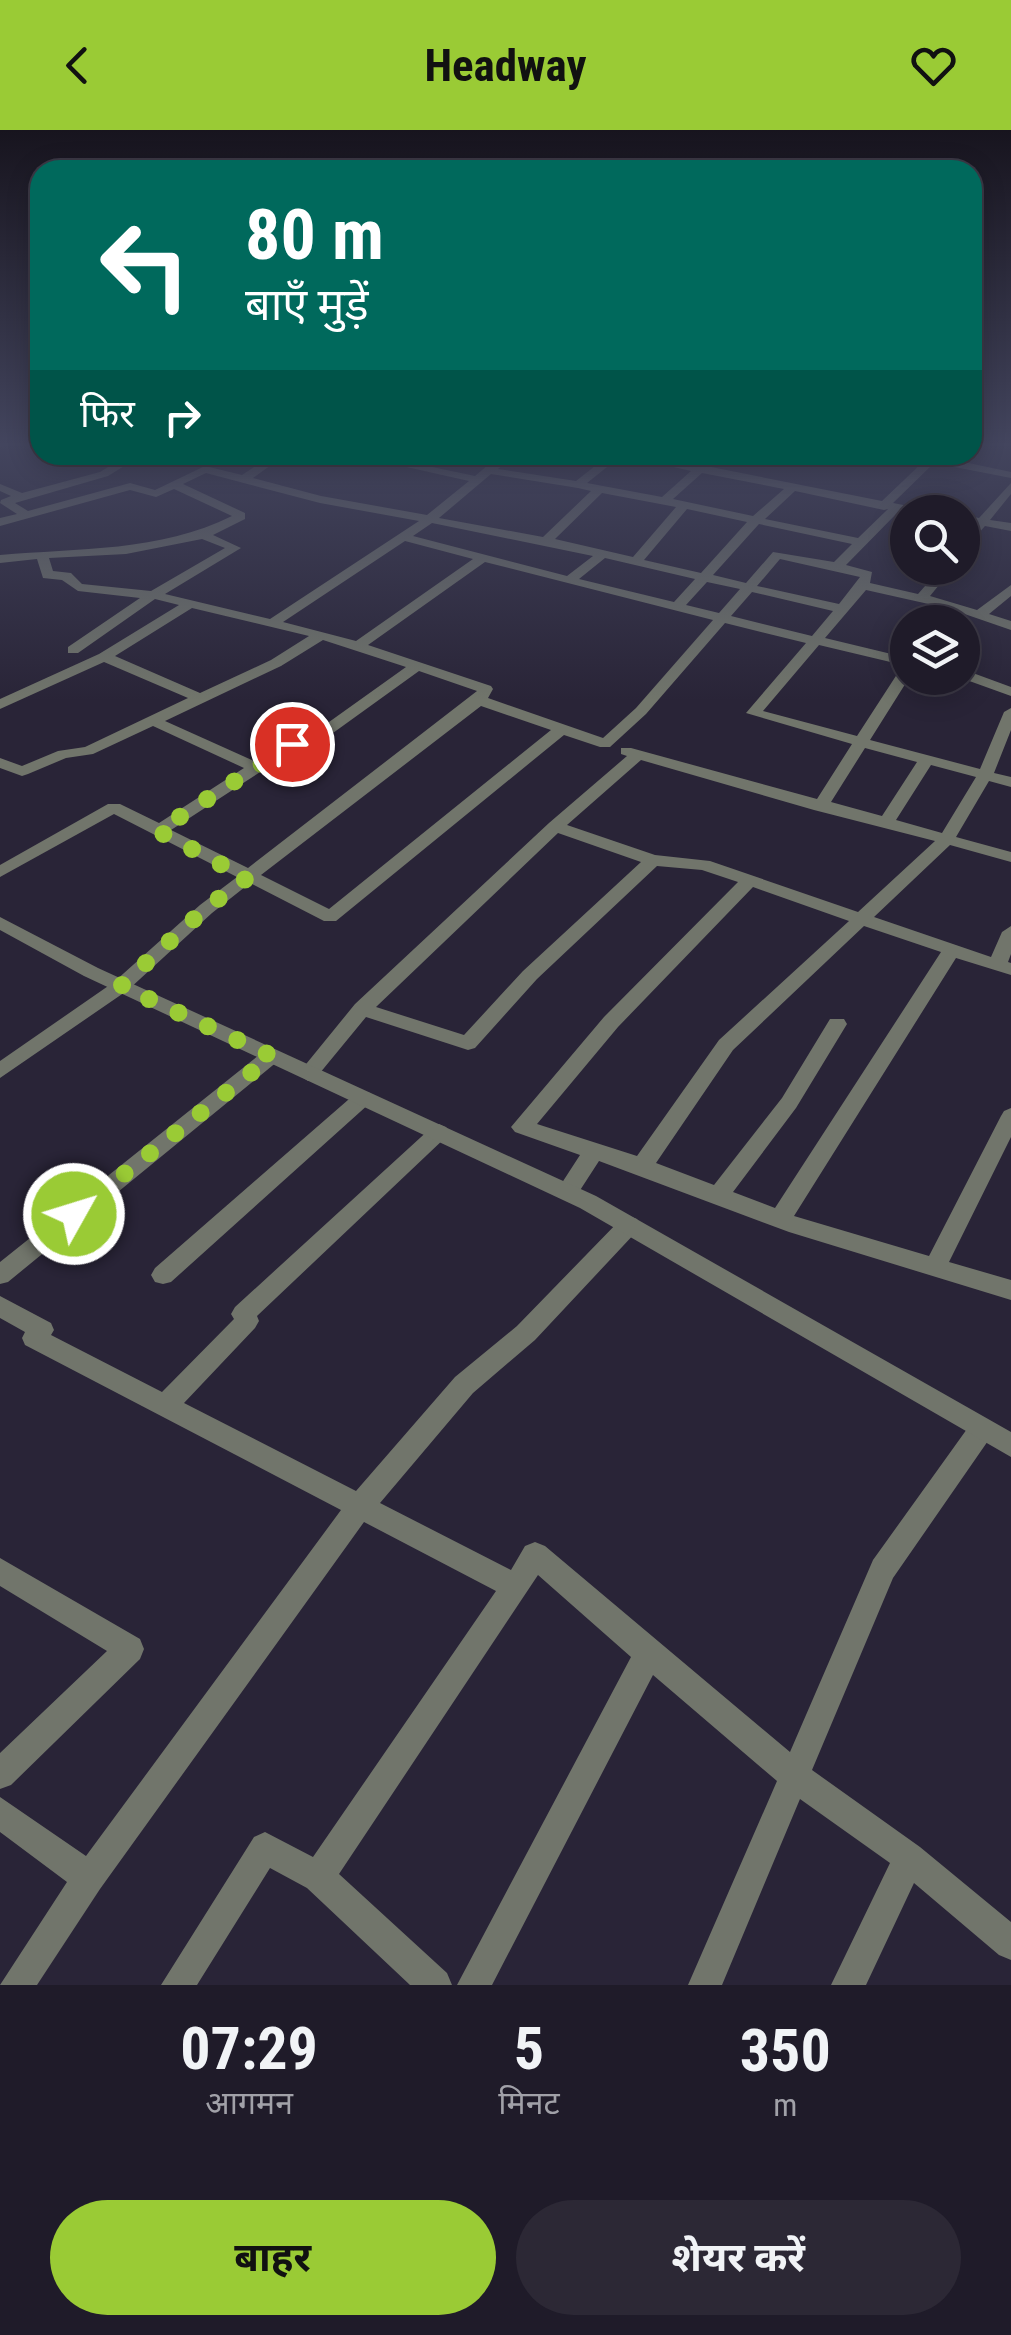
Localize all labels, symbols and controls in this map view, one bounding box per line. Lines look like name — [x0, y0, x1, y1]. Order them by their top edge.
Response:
icon: back — [50, 38, 105, 93]
icon: heart — [906, 38, 961, 93]
text: Headway — [424, 39, 587, 92]
text: 80 m — [245, 194, 384, 276]
icon: left — [80, 200, 210, 330]
text: बाएँ मुड़ें — [245, 278, 369, 331]
icon: right — [155, 390, 210, 445]
text: फिर — [80, 392, 135, 436]
map controls — [890, 495, 980, 695]
button: search — [890, 495, 980, 585]
button: layers — [890, 605, 980, 695]
pin — [250, 702, 335, 787]
icon: arrive — [265, 717, 320, 772]
position arrow — [22, 1162, 126, 1266]
text: 07:29 — [180, 2013, 318, 2084]
text: 5 — [514, 2013, 544, 2084]
text: 350 — [740, 2015, 831, 2086]
text: आगमन — [205, 2084, 293, 2122]
text: मिनट — [498, 2084, 560, 2122]
text: m — [773, 2086, 797, 2124]
button: बाहर — [50, 2200, 496, 2315]
button: शेयर करें — [516, 2200, 961, 2315]

